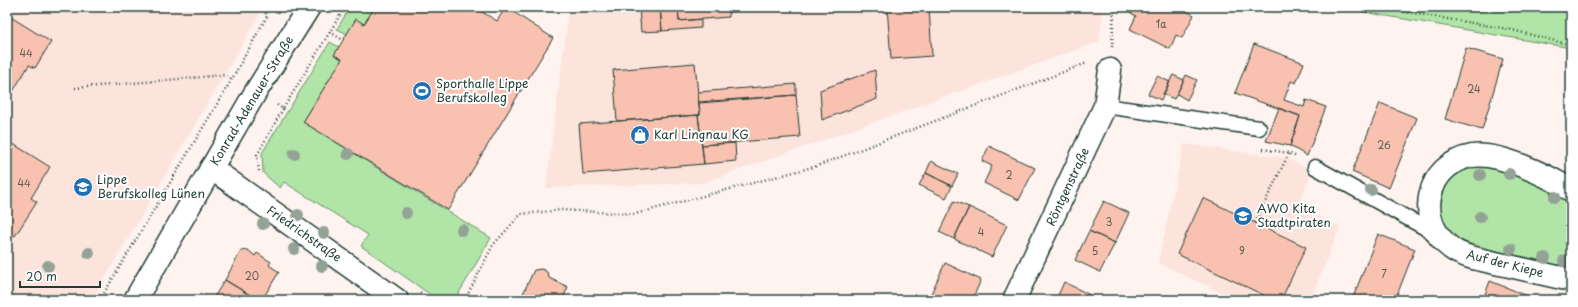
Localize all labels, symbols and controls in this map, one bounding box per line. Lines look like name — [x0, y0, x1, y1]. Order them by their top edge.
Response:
house number: 1a — [1156, 16, 1167, 31]
street label: Konrad-Adenauer-Straße — [205, 32, 297, 169]
house number: 44 — [19, 45, 33, 60]
place label: Sporthalle Lippe Berufskolleg — [436, 74, 528, 106]
sports icon: Sporthalle Lippe Berufskolleg — [411, 80, 433, 102]
house number: 24 — [1467, 81, 1481, 96]
shop icon: Karl Lingnau KG — [629, 124, 651, 146]
place label: Karl Lingnau KG — [654, 125, 749, 143]
house number: 26 — [1377, 137, 1391, 152]
street label: Röntgenstraße — [1041, 144, 1093, 229]
house number: 2 — [1005, 167, 1013, 182]
place label: Lippe Berufskolleg Lünen — [97, 170, 205, 202]
house number: 44 — [17, 175, 31, 190]
school or university icon: Lippe Berufskolleg Lünen — [72, 176, 94, 198]
place label: AWO Kita Stadtpiraten — [1257, 199, 1331, 231]
street label: Friedrichstraße — [264, 201, 346, 266]
school or university icon: AWO Kita Stadtpiraten — [1232, 205, 1254, 227]
house number: 3 — [1106, 214, 1112, 229]
house number: 4 — [978, 224, 985, 239]
house number: 5 — [1092, 243, 1098, 258]
house number: 9 — [1239, 243, 1245, 258]
street label: Auf der Kiepe — [1465, 245, 1546, 281]
scale bar — [20, 263, 100, 289]
house number: 7 — [1381, 266, 1387, 281]
text: 20 m — [26, 267, 57, 285]
house number: 20 — [245, 268, 259, 283]

